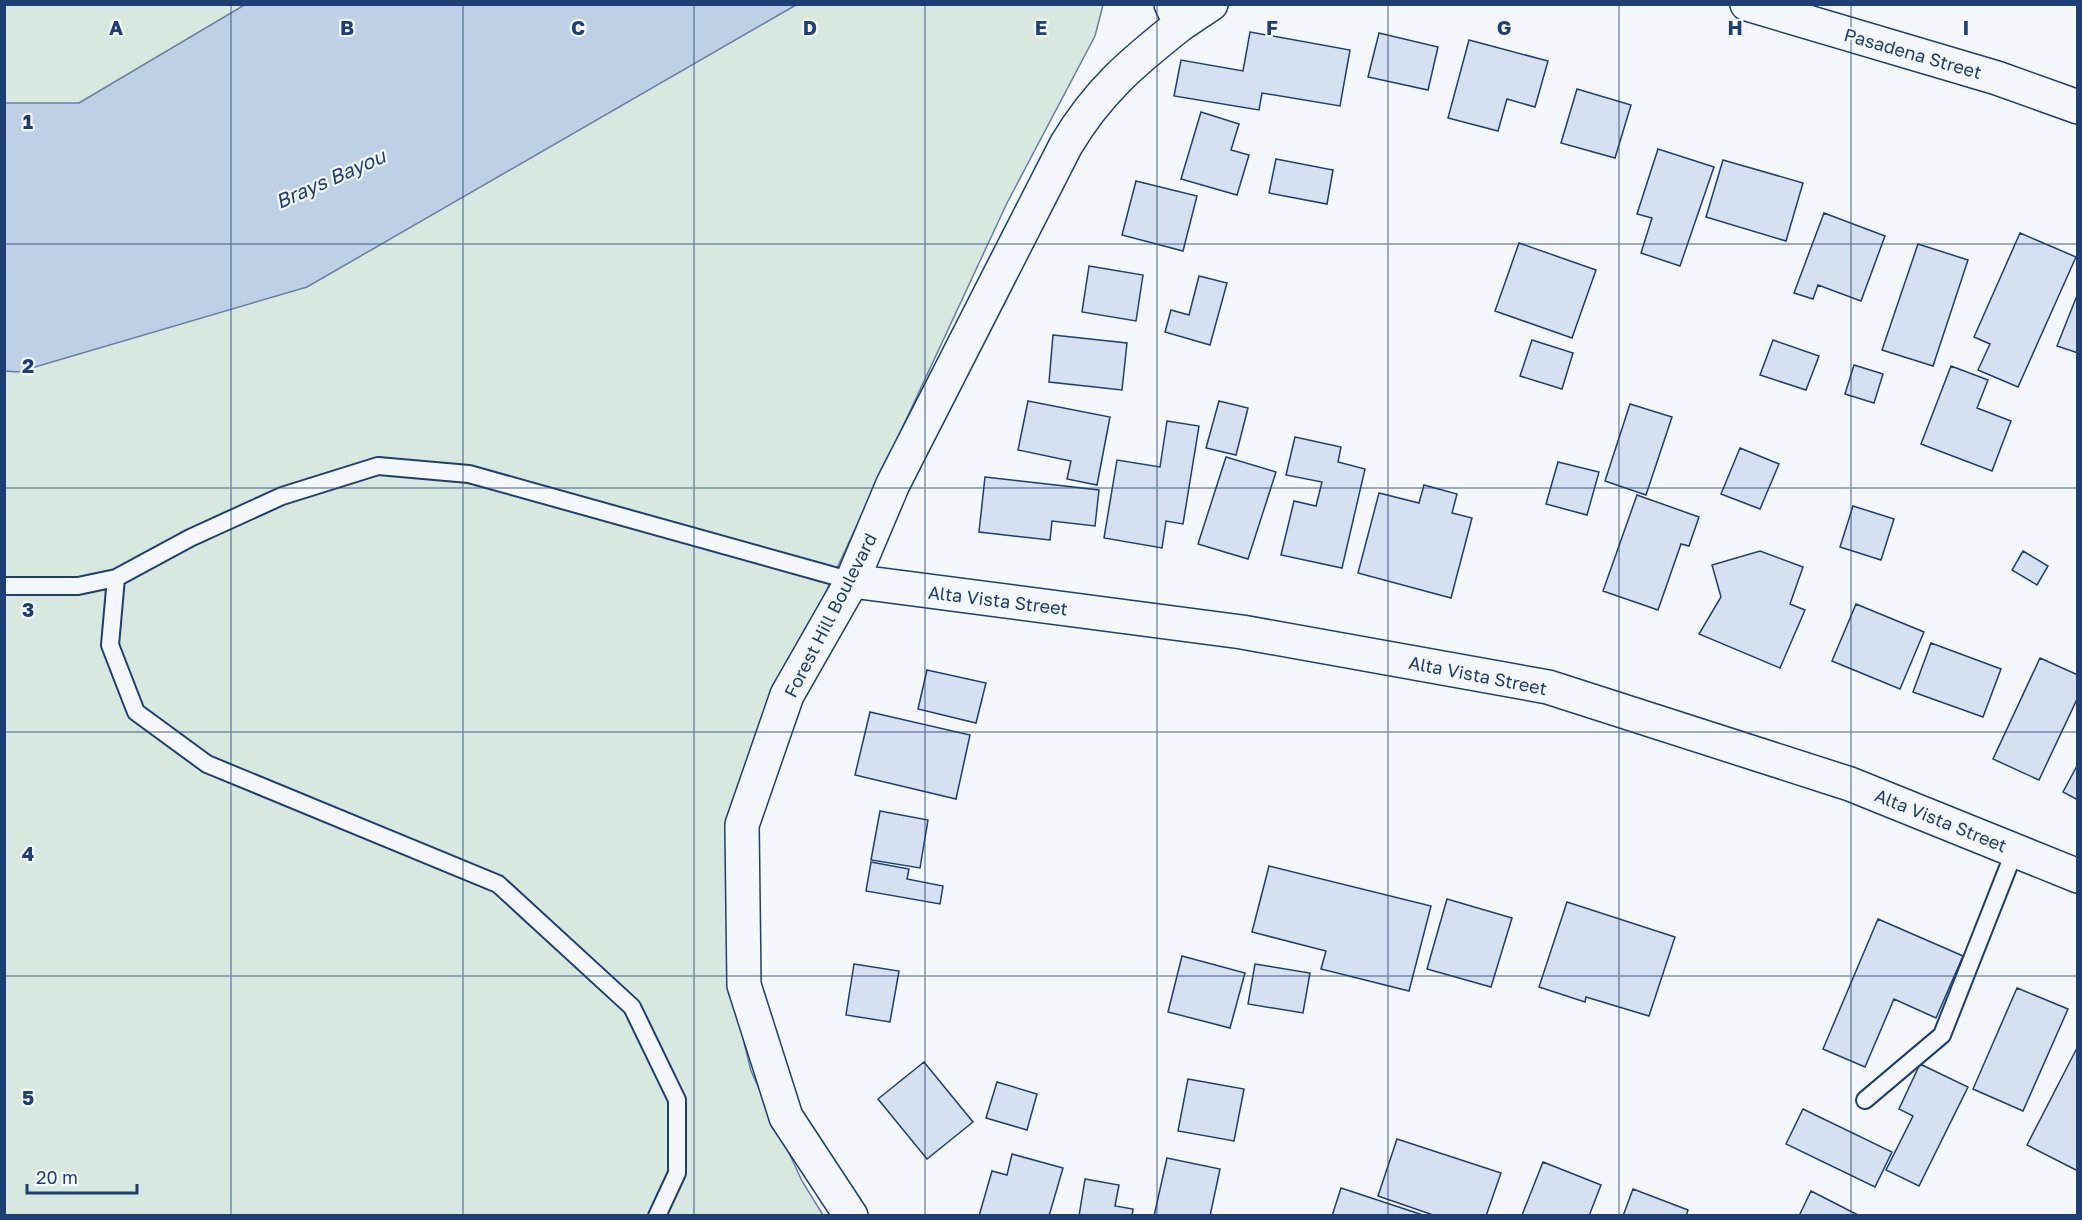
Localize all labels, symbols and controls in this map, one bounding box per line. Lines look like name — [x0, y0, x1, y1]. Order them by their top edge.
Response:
text: A — [109, 15, 123, 39]
text: B — [340, 15, 354, 39]
text: C — [571, 15, 585, 39]
text: D — [803, 15, 817, 39]
text: E — [1035, 15, 1047, 39]
text: F — [1266, 15, 1278, 39]
text: G — [1497, 15, 1511, 39]
text: H — [1727, 15, 1743, 39]
text: I — [1963, 15, 1969, 39]
street label: Pasadena Street — [1842, 23, 1984, 83]
text: 1 — [23, 109, 33, 133]
water label: Brays Bayou — [271, 142, 391, 214]
text: 2 — [22, 353, 34, 377]
street label: Forest Hill Boulevard — [779, 529, 881, 701]
street label: Alta Vista Street — [927, 581, 1069, 619]
text: 3 — [22, 597, 34, 621]
street label: Alta Vista Street — [1407, 651, 1549, 699]
street label: Alta Vista Street — [1872, 783, 2010, 857]
text: 4 — [22, 841, 34, 865]
text: 5 — [22, 1085, 34, 1109]
scale bar — [27, 1157, 136, 1195]
text: 20 m — [36, 1166, 78, 1188]

